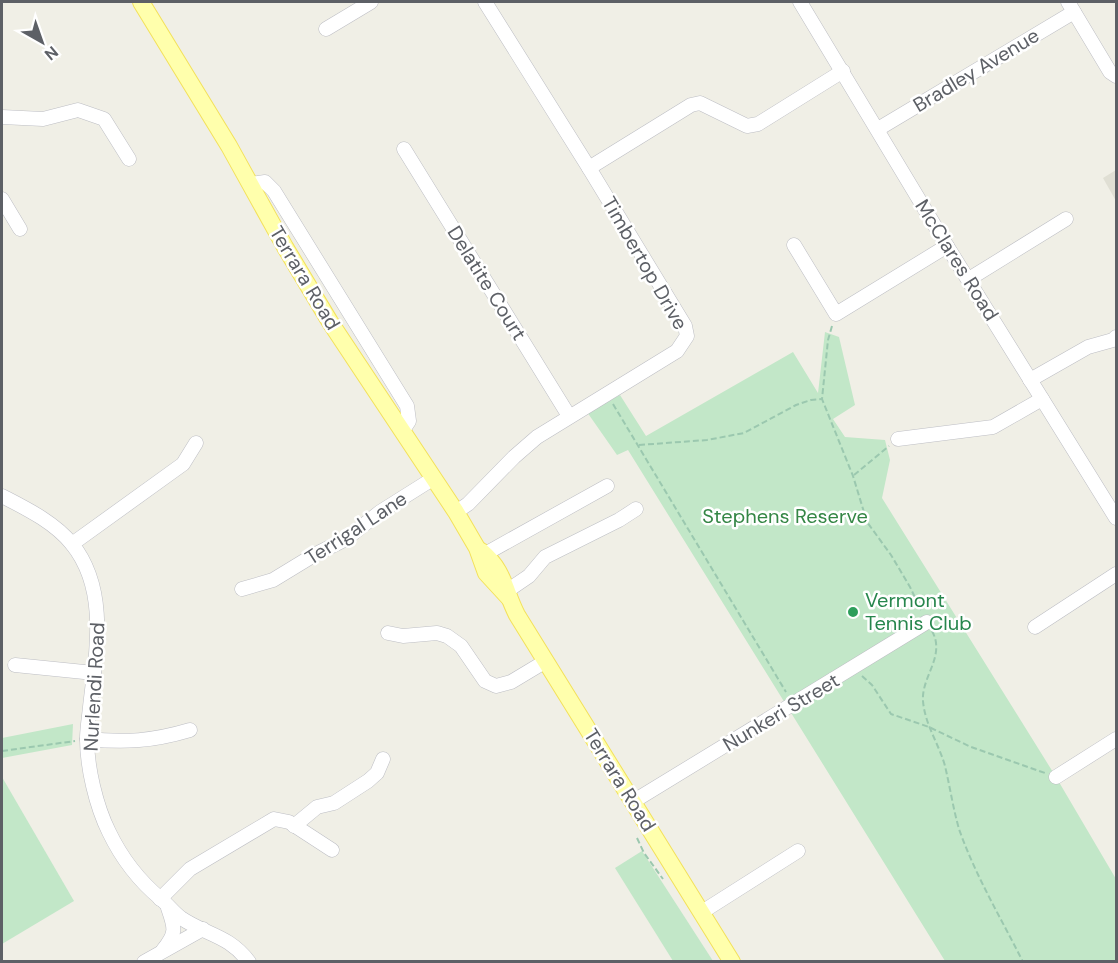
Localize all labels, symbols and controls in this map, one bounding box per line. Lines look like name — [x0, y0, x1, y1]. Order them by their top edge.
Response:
north arrow — [12, 12, 72, 72]
street label: Bradley Avenue — [908, 22, 1044, 118]
text: N — [40, 41, 63, 65]
street label: Timbertop Drive — [596, 192, 694, 334]
street label: McClares Road — [909, 194, 1005, 326]
street label: Terrara Road — [264, 221, 346, 335]
street label: Delatite Court — [442, 221, 533, 345]
street label: Terrigal Lane — [300, 485, 412, 571]
park label: Stephens Reserve — [702, 503, 868, 529]
place label: Vermont Tennis Club — [865, 587, 972, 636]
marker: Vermont Tennis Club — [846, 605, 860, 619]
street label: Nurlendi Road — [78, 622, 110, 752]
street label: Nunkeri Street — [718, 667, 844, 757]
street label: Terrara Road — [578, 724, 662, 836]

